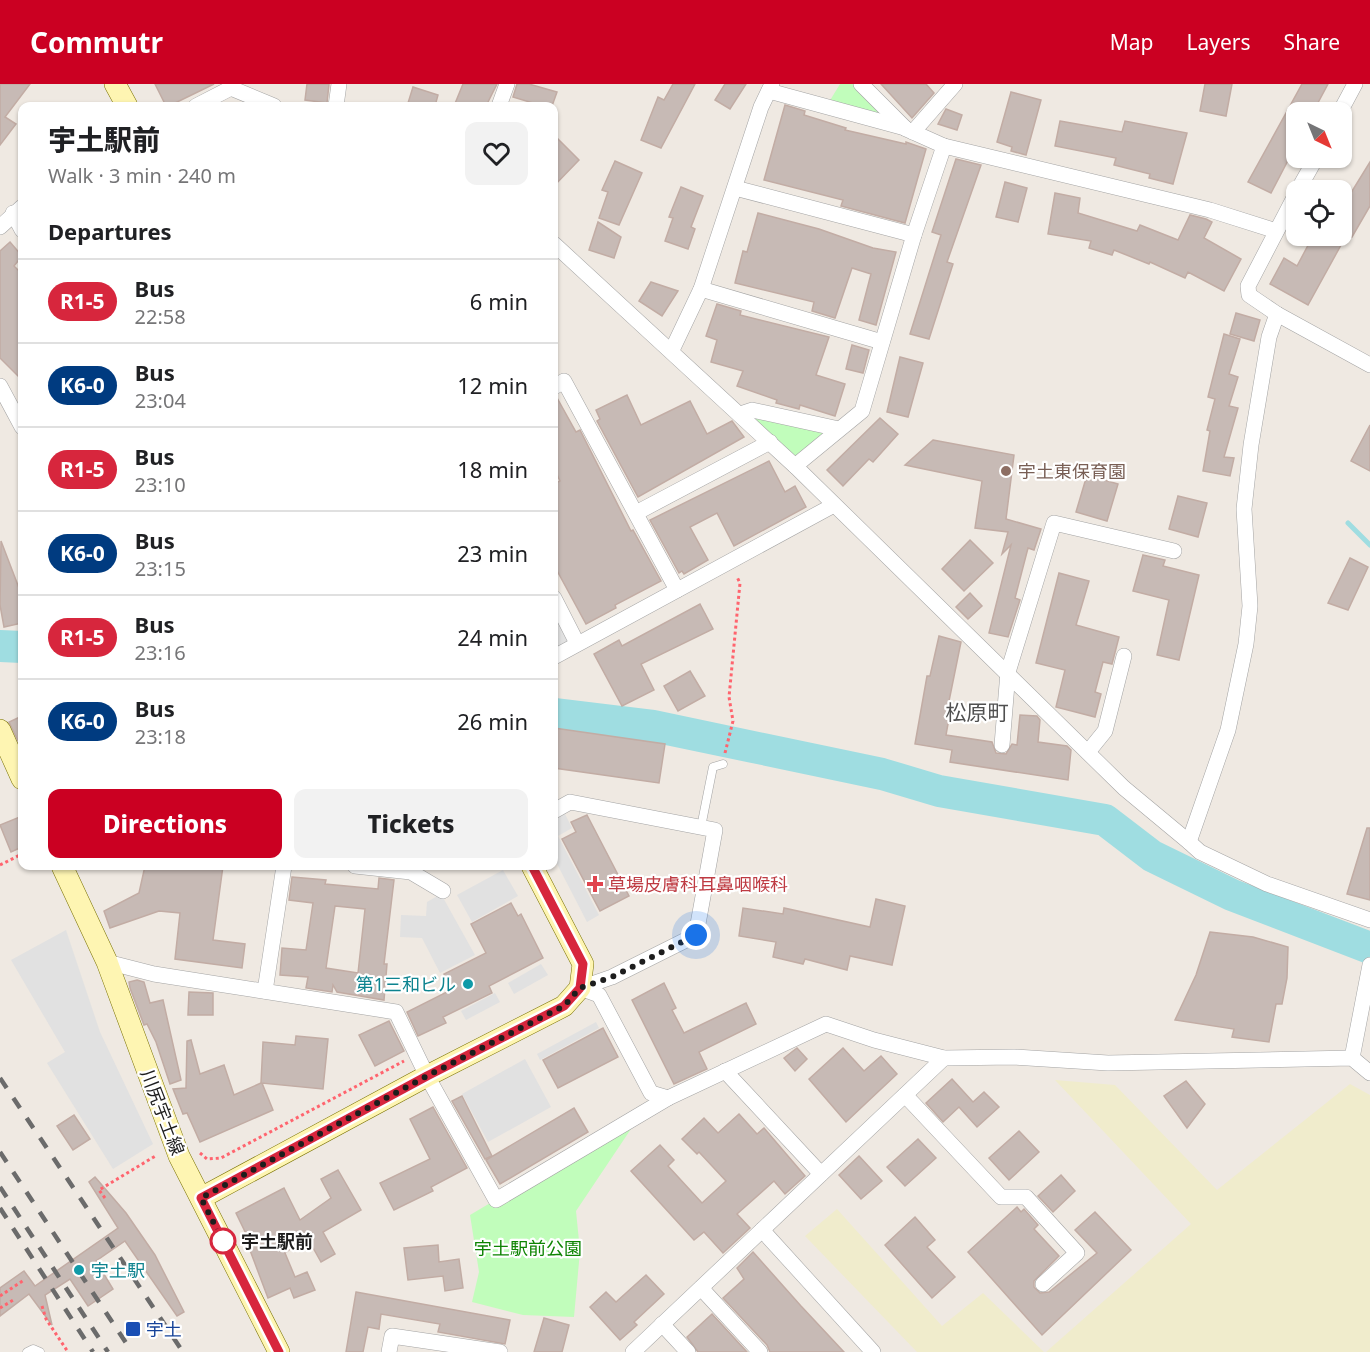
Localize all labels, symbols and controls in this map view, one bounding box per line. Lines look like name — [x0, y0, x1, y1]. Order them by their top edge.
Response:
text: Commutr — [30, 23, 163, 61]
text: Map — [1110, 28, 1154, 56]
text: Layers — [1187, 28, 1251, 56]
text: Share — [1284, 28, 1340, 56]
north arrow — [1286, 102, 1352, 168]
map controls — [1286, 102, 1352, 246]
text: 宇土駅前 — [48, 120, 160, 158]
button: heart — [465, 122, 528, 185]
text: Walk · 3 min · 240 m — [48, 162, 236, 189]
button: locate — [1286, 180, 1352, 246]
text: Departures — [48, 216, 172, 246]
text: Bus — [135, 273, 175, 303]
text: 6 min — [470, 286, 528, 316]
text: R1-5 — [60, 287, 105, 315]
text: 22:58 — [135, 303, 186, 330]
text: Bus — [135, 357, 175, 387]
text: 12 min — [457, 370, 528, 400]
text: K6-0 — [60, 371, 105, 399]
text: 23:04 — [135, 387, 186, 414]
text: Bus — [135, 441, 175, 471]
text: 18 min — [457, 454, 528, 484]
text: R1-5 — [60, 455, 105, 483]
place label: 宇土東保育園 — [1018, 459, 1126, 483]
marker: 宇土東保育園 — [999, 464, 1013, 478]
text: 23:10 — [135, 471, 186, 498]
text: Bus — [135, 525, 175, 555]
text: 23 min — [457, 538, 528, 568]
text: K6-0 — [60, 539, 105, 567]
text: 23:15 — [135, 555, 186, 582]
text: Bus — [135, 609, 175, 639]
text: 24 min — [457, 622, 528, 652]
text: R1-5 — [60, 623, 105, 651]
text: 23:16 — [135, 639, 186, 666]
text: Bus — [135, 693, 175, 723]
district label: 松原町 — [946, 698, 1009, 726]
text: 26 min — [457, 706, 528, 736]
text: K6-0 — [60, 707, 105, 735]
text: 23:18 — [135, 723, 186, 750]
button: Directions — [48, 789, 282, 858]
button: Tickets — [294, 789, 528, 858]
place label: 草場皮膚科耳鼻咽喉科 — [608, 872, 788, 896]
marker: 草場皮膚科耳鼻咽喉科 — [586, 875, 604, 893]
your location — [681, 920, 711, 950]
place label: 第1三和ビル — [356, 972, 456, 996]
marker: 第1三和ビル — [461, 977, 475, 991]
street label: 川尻宇土線 — [136, 1066, 190, 1158]
marker: 宇土駅前 — [210, 1228, 236, 1254]
place label: 宇土駅前 — [241, 1229, 313, 1253]
park label: 宇土駅前公園 — [474, 1236, 582, 1260]
place label: 宇土駅 — [91, 1258, 145, 1282]
marker: 宇土駅 — [72, 1263, 86, 1277]
place label: 宇土 — [146, 1317, 182, 1341]
marker: 宇土 — [124, 1320, 142, 1338]

